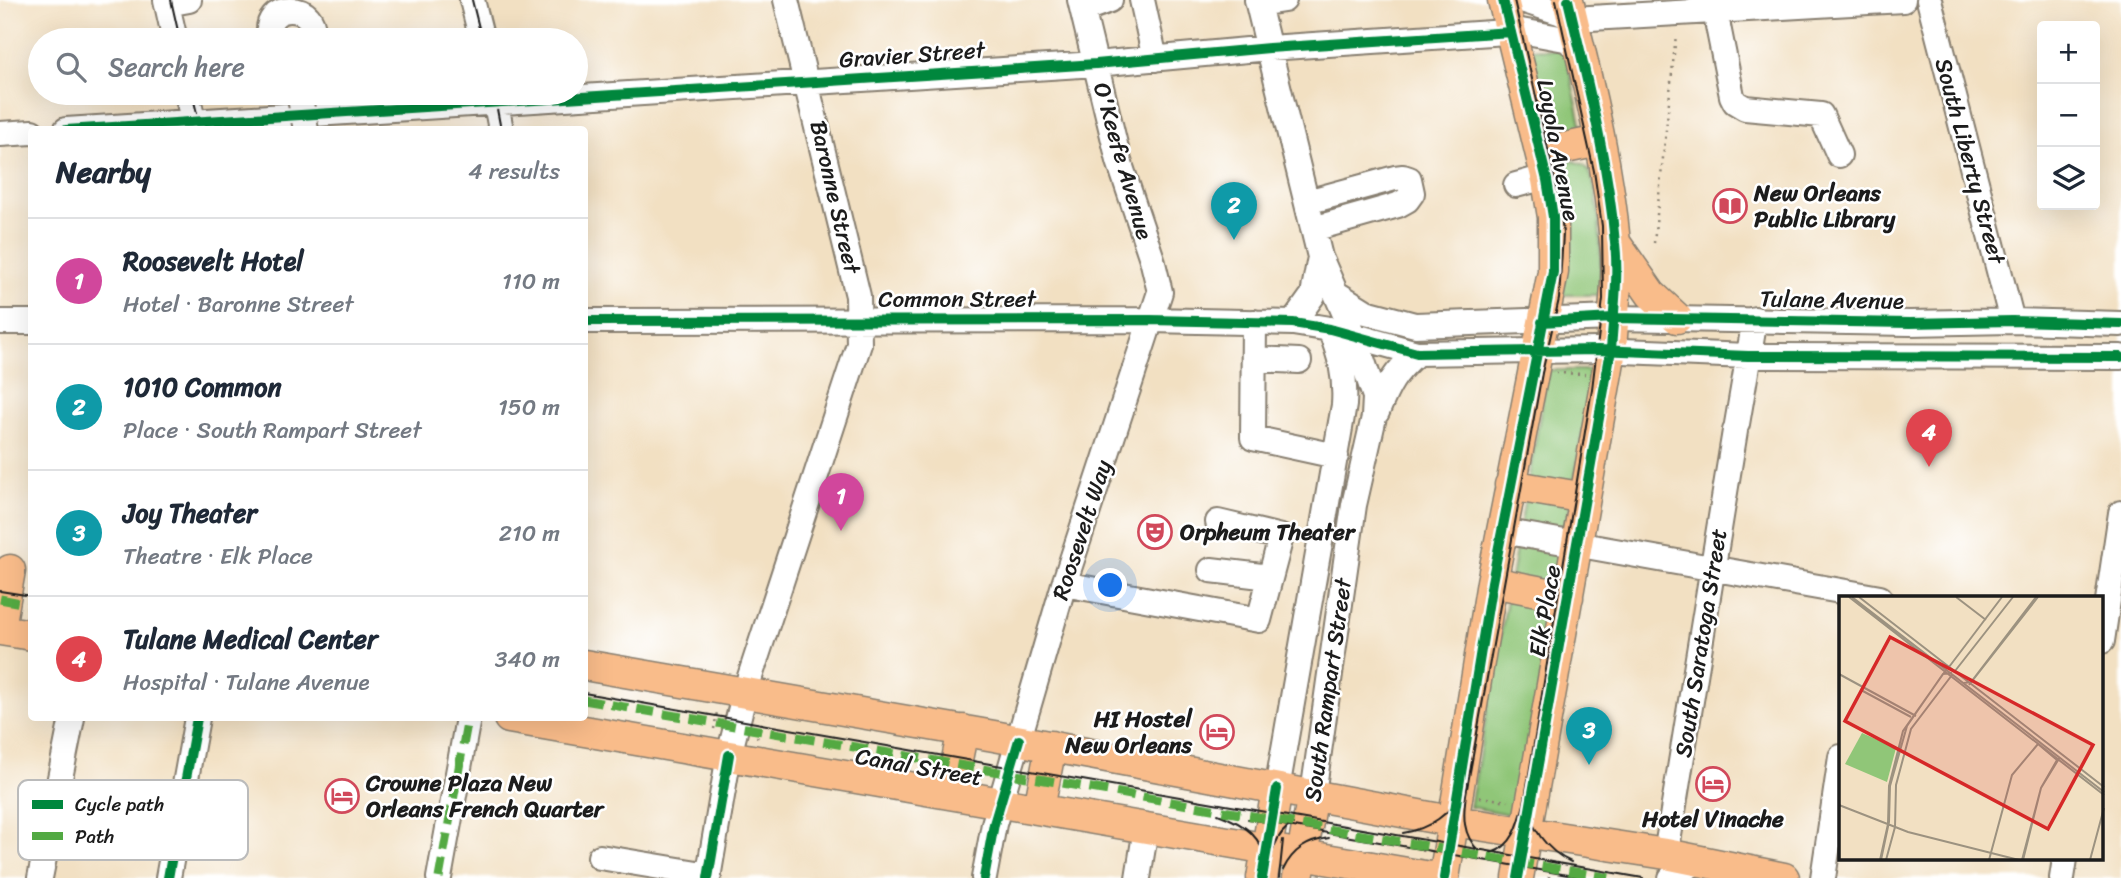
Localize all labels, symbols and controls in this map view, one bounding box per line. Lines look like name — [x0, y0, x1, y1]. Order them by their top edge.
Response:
map controls — [2037, 21, 2100, 210]
button: + — [2037, 21, 2100, 84]
search box — [28, 28, 588, 105]
street label: Gravier Street — [838, 29, 988, 81]
text: Search here — [108, 44, 245, 90]
icon: search — [52, 48, 90, 86]
street label: South Liberty Street — [1923, 53, 2018, 270]
street label: Loyola Avenue — [1524, 76, 1592, 224]
street label: O'Keefe Avenue — [1081, 78, 1165, 244]
button: − — [2037, 84, 2100, 147]
street label: Baronne Street — [797, 116, 873, 279]
text: Nearby — [56, 145, 151, 199]
button: layers — [2037, 147, 2100, 210]
text: 4 results — [468, 151, 560, 192]
place label: New Orleans Public Library — [1753, 173, 1896, 240]
pin: 2 — [1211, 182, 1257, 240]
library icon: New Orleans Public Library — [1711, 187, 1749, 225]
text: Roosevelt Hotel — [123, 238, 304, 284]
text: 1 — [74, 261, 84, 302]
text: 110 m — [502, 261, 560, 302]
street label: Tulane Avenue — [1760, 278, 1904, 322]
street label: Common Street — [878, 279, 1038, 320]
text: Hotel · Baronne Street — [123, 284, 353, 325]
text: 1010 Common — [123, 364, 282, 410]
text: 2 — [72, 387, 86, 428]
text: 150 m — [498, 387, 560, 428]
pin: 4 — [1906, 409, 1952, 467]
text: Place · South Rampart Street — [123, 410, 421, 451]
street label: Roosevelt Way — [1040, 455, 1124, 605]
pin: 1 — [818, 473, 864, 531]
text: Joy Theater — [123, 490, 257, 536]
place label: Orpheum Theater — [1180, 512, 1357, 553]
text: 3 — [73, 513, 85, 554]
text: 210 m — [499, 513, 560, 554]
theatre icon: Orpheum Theater — [1136, 513, 1174, 551]
street label: South Saratoga Street — [1663, 526, 1739, 760]
text: Theatre · Elk Place — [123, 536, 313, 577]
street label: Elk Place — [1517, 562, 1573, 660]
your location — [1093, 568, 1127, 602]
street label: South Rampart Street — [1292, 574, 1364, 804]
inset map — [1839, 596, 2104, 860]
text: Tulane Medical Center — [123, 616, 378, 662]
text: 4 — [72, 639, 86, 680]
text: 340 m — [495, 639, 560, 680]
text: Hospital · Tulane Avenue — [123, 662, 370, 703]
place label: HI Hostel New Orleans — [1064, 699, 1193, 766]
pin: 3 — [1566, 707, 1612, 765]
hotel icon: HI Hostel New Orleans — [1198, 713, 1236, 751]
street label: Canal Street — [852, 736, 986, 798]
place label: Crowne Plaza New Orleans French Quarter — [365, 763, 606, 830]
hotel icon: Hotel Vinache — [1694, 765, 1732, 803]
hotel icon: Crowne Plaza New Orleans French Quarter — [323, 777, 361, 815]
legend — [18, 780, 248, 860]
text: Cycle path — [75, 788, 164, 821]
place label: Hotel Vinache — [1641, 799, 1784, 840]
text: Path — [75, 820, 114, 853]

